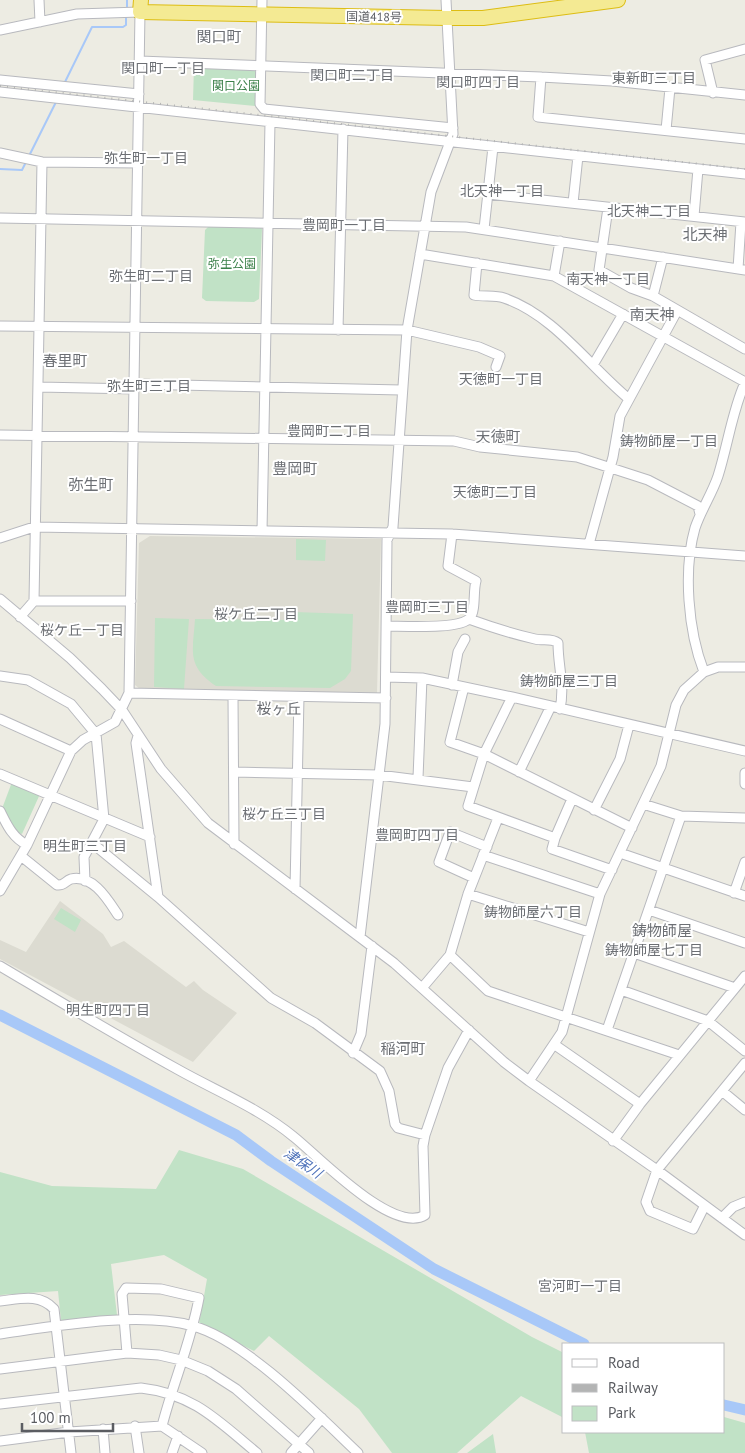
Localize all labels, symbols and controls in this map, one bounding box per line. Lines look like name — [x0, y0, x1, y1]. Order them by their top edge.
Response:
street label: 国道418号 — [346, 9, 402, 24]
district label: 関口町 — [196, 27, 242, 46]
district label: 関口町一丁目 — [121, 59, 205, 77]
district label: 関口町二丁目 — [310, 66, 394, 84]
district label: 東新町三丁目 — [612, 69, 696, 87]
district label: 関口町四丁目 — [436, 73, 520, 91]
park label: 関口公園 — [212, 78, 260, 93]
district label: 弥生町一丁目 — [104, 149, 188, 167]
district label: 北天神一丁目 — [460, 182, 544, 200]
district label: 北天神二丁目 — [607, 202, 691, 220]
district label: 豊岡町一丁目 — [302, 216, 386, 234]
district label: 北天神 — [682, 225, 728, 244]
park label: 弥生公園 — [208, 256, 256, 271]
district label: 弥生町二丁目 — [109, 267, 193, 285]
district label: 南天神一丁目 — [566, 270, 650, 288]
district label: 南天神 — [629, 305, 675, 324]
district label: 春里町 — [42, 351, 88, 370]
district label: 天徳町一丁目 — [459, 370, 543, 388]
district label: 弥生町三丁目 — [107, 377, 191, 395]
district label: 豊岡町二丁目 — [287, 422, 371, 440]
district label: 天徳町 — [475, 427, 521, 446]
district label: 鋳物師屋一丁目 — [620, 432, 718, 450]
district label: 豊岡町 — [272, 459, 318, 478]
district label: 弥生町 — [68, 475, 114, 494]
district label: 天徳町二丁目 — [453, 483, 537, 501]
district label: 豊岡町三丁目 — [385, 598, 469, 616]
district label: 桜ケ丘二丁目 — [214, 605, 298, 623]
district label: 桜ケ丘一丁目 — [40, 621, 124, 639]
district label: 鋳物師屋三丁目 — [520, 672, 618, 690]
district label: 桜ヶ丘 — [256, 699, 302, 718]
district label: 桜ケ丘三丁目 — [242, 805, 326, 823]
district label: 豊岡町四丁目 — [375, 826, 459, 844]
district label: 明生町三丁目 — [43, 837, 127, 855]
district label: 鋳物師屋六丁目 — [484, 903, 582, 921]
district label: 鋳物師屋 — [632, 921, 692, 940]
district label: 鋳物師屋七丁目 — [605, 941, 703, 959]
district label: 明生町四丁目 — [66, 1001, 150, 1019]
district label: 稲河町 — [380, 1039, 426, 1058]
water label: 津保川 — [281, 1144, 327, 1183]
district label: 宮河町一丁目 — [538, 1277, 622, 1295]
legend — [562, 1343, 725, 1433]
text: Road — [608, 1353, 640, 1372]
text: Railway — [608, 1378, 658, 1397]
scale bar — [22, 1400, 114, 1432]
text: Park — [608, 1403, 636, 1422]
text: 100 m — [30, 1408, 71, 1427]

